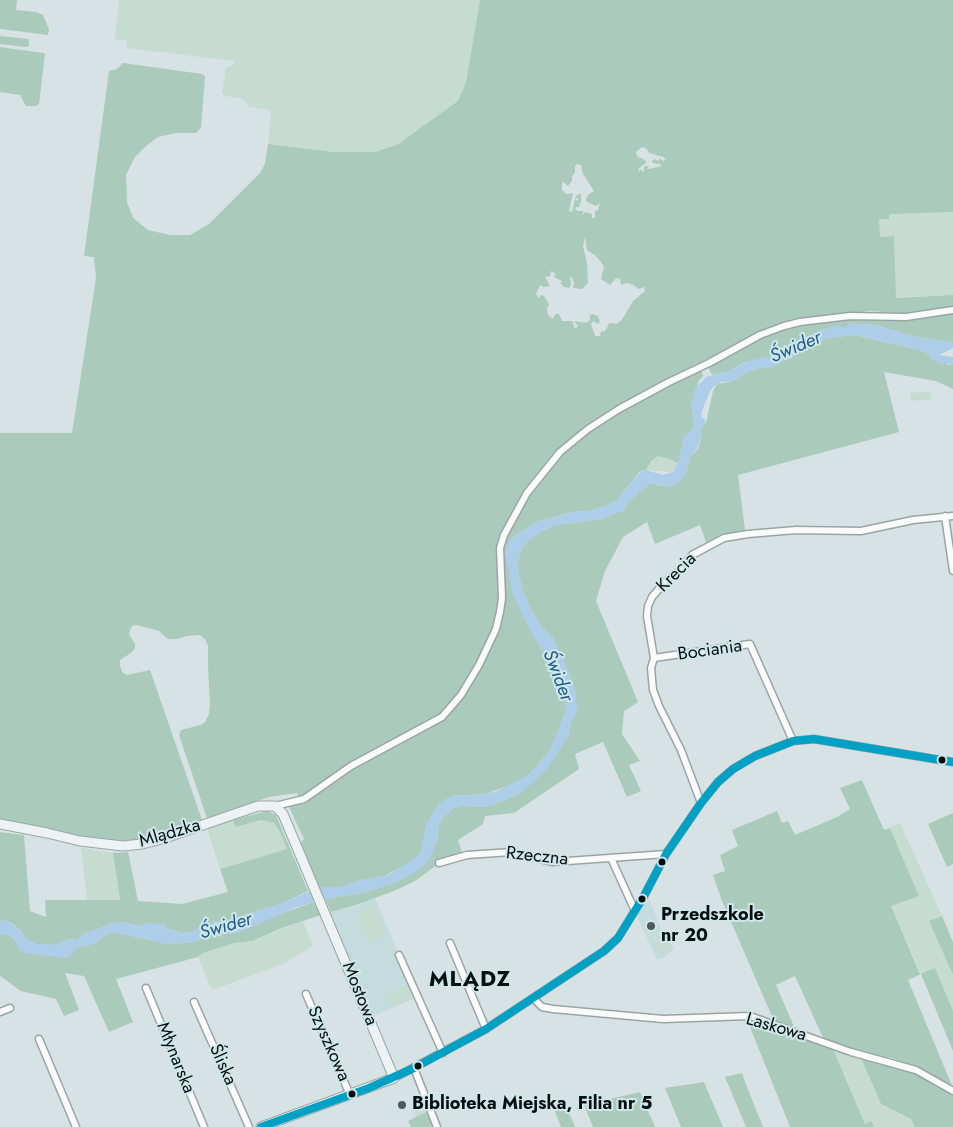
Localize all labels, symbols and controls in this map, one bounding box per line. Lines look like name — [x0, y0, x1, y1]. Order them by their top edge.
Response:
water label: Świder — [767, 327, 825, 369]
street label: Krecia — [653, 549, 701, 597]
street label: Bociania — [677, 636, 743, 666]
water label: Świder — [537, 647, 577, 705]
unlabelled marker — [937, 755, 947, 765]
street label: Mlądzka — [137, 815, 203, 853]
street label: Rzeczna — [505, 843, 569, 871]
unlabelled marker — [657, 857, 667, 867]
unlabelled marker — [637, 894, 647, 904]
place label: Przedszkole nr 20 — [661, 905, 764, 948]
water label: Świder — [197, 909, 255, 945]
marker: Przedszkole nr 20 — [645, 920, 657, 932]
street label: Mostowa — [337, 959, 381, 1029]
district label: MLĄDZ — [428, 968, 512, 994]
street label: Szyszkowa — [302, 1003, 354, 1085]
street label: Laskowa — [743, 1009, 809, 1047]
street label: Młynarska — [151, 1019, 199, 1097]
street label: Śliska — [203, 1041, 241, 1089]
unlabelled marker — [413, 1061, 423, 1071]
unlabelled marker — [347, 1089, 357, 1099]
place label: Biblioteka Miejska, Filia nr 5 — [412, 1094, 652, 1116]
marker: Biblioteka Miejska, Filia nr 5 — [396, 1099, 408, 1111]

